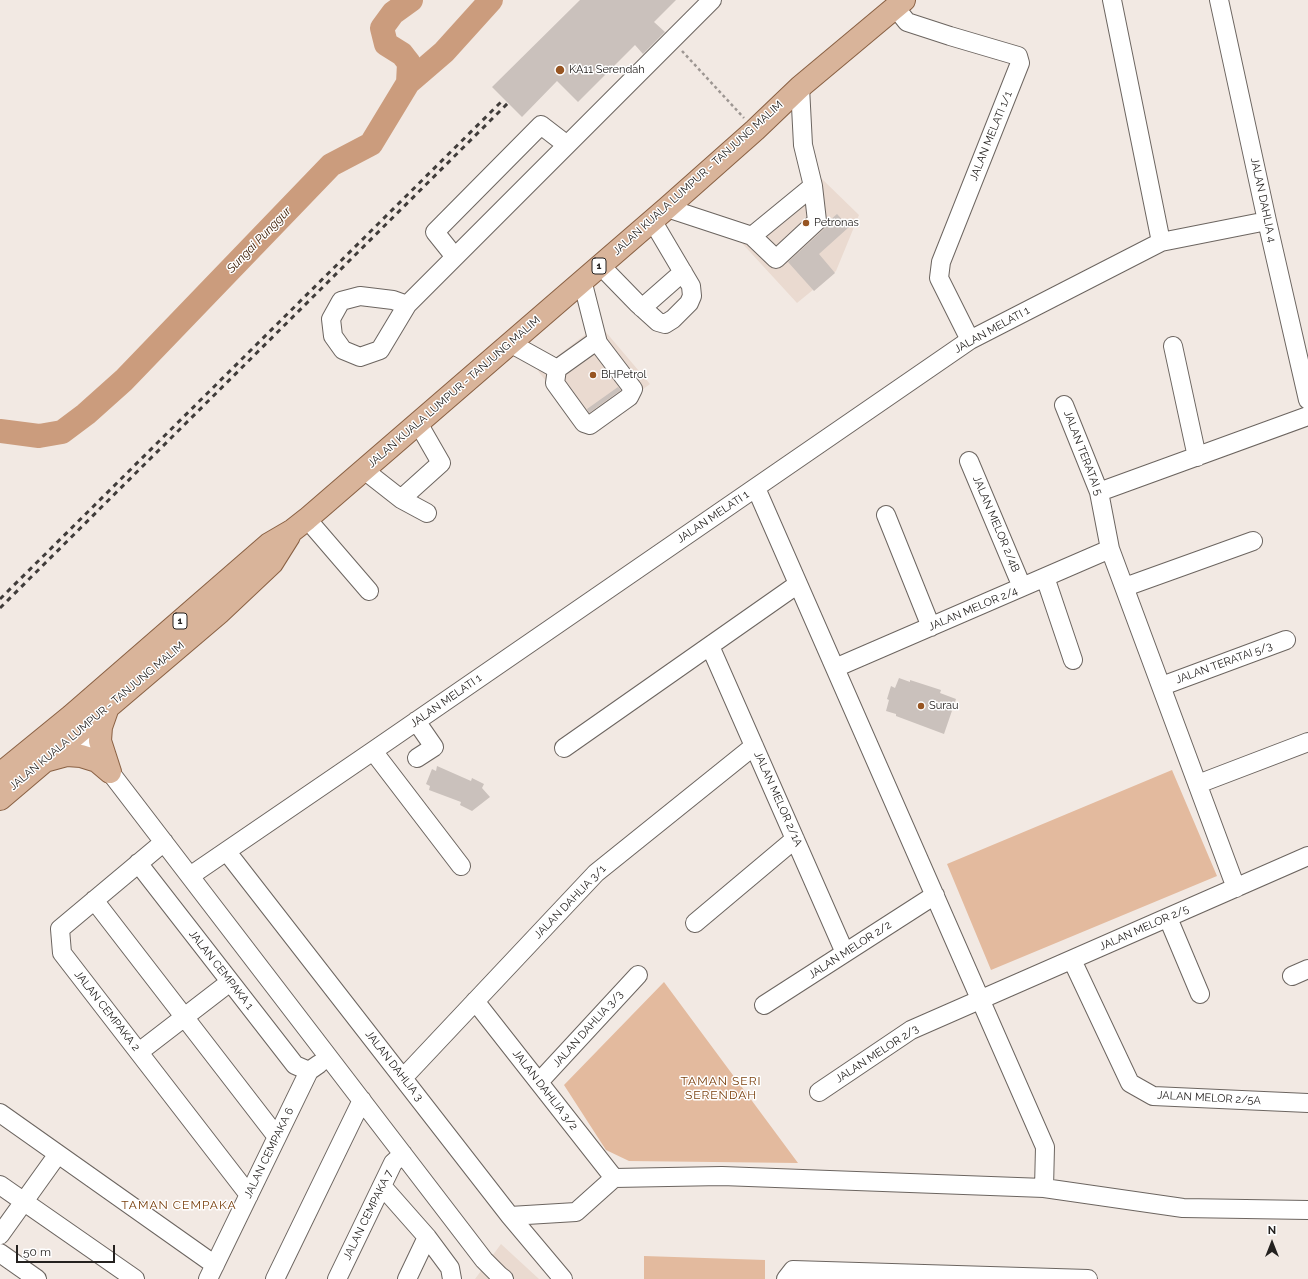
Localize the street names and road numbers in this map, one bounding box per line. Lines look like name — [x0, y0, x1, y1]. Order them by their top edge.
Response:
street label: JALAN MELATI 1/1 — [967, 89, 1015, 183]
street label: JALAN KUALA LUMPUR - TANJUNG MALIM — [610, 98, 786, 258]
street label: JALAN DAHLIA 4 — [1248, 156, 1278, 244]
road number: 1 — [592, 258, 606, 274]
street label: JALAN MELATI 1 — [952, 304, 1032, 356]
street label: JALAN KUALA LUMPUR - TANJUNG MALIM — [365, 314, 543, 470]
street label: JALAN TERATAI 5 — [1061, 409, 1105, 497]
street label: JALAN MELOR 2/4B — [970, 474, 1022, 574]
street label: JALAN MELATI 1 — [674, 488, 752, 546]
street label: JALAN MELOR 2/4 — [926, 584, 1020, 634]
road number: 1 — [173, 613, 187, 629]
street label: JALAN KUALA LUMPUR - TANJUNG MALIM — [7, 639, 187, 793]
street label: JALAN TERATAI 5/3 — [1174, 639, 1274, 687]
street label: JALAN MELATI 1 — [408, 671, 484, 731]
street label: JALAN MELOR 2/1A — [751, 749, 805, 849]
street label: JALAN DAHLIA 3/1 — [531, 862, 609, 942]
street label: JALAN MELOR 2/5 — [1097, 902, 1191, 954]
street label: JALAN MELOR 2/2 — [806, 918, 894, 982]
street label: JALAN CEMPAKA 1 — [186, 928, 256, 1012]
street label: JALAN CEMPAKA 2 — [72, 968, 142, 1054]
street label: JALAN DAHLIA 3/3 — [550, 988, 626, 1070]
street label: JALAN MELOR 2/3 — [833, 1022, 921, 1086]
street label: JALAN DAHLIA 3 — [362, 1028, 426, 1104]
street label: JALAN DAHLIA 3/2 — [510, 1047, 580, 1133]
street label: JALAN MELOR 2/5A — [1157, 1089, 1261, 1107]
street label: JALAN CEMPAKA 6 — [241, 1105, 297, 1201]
street label: JALAN CEMPAKA 7 — [340, 1168, 396, 1262]

